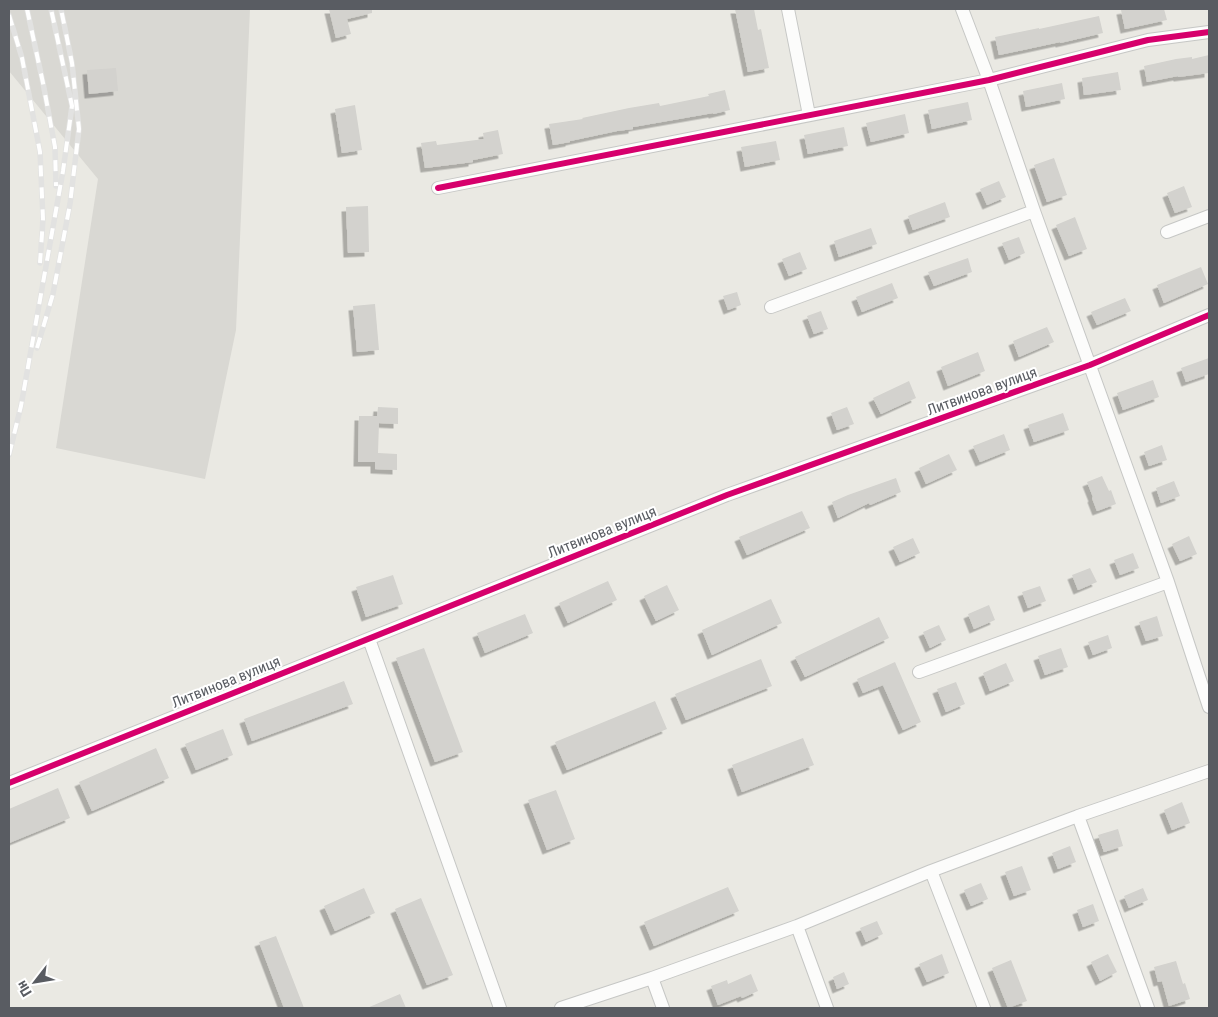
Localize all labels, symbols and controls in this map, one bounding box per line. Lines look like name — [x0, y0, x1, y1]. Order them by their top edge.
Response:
street label: Литвинова вулиця — [925, 363, 1039, 419]
street label: Литвинова вулиця — [545, 502, 659, 562]
street label: Литвинова вулиця — [169, 652, 283, 712]
north arrow — [10, 957, 60, 1007]
text: Пн — [13, 978, 35, 999]

